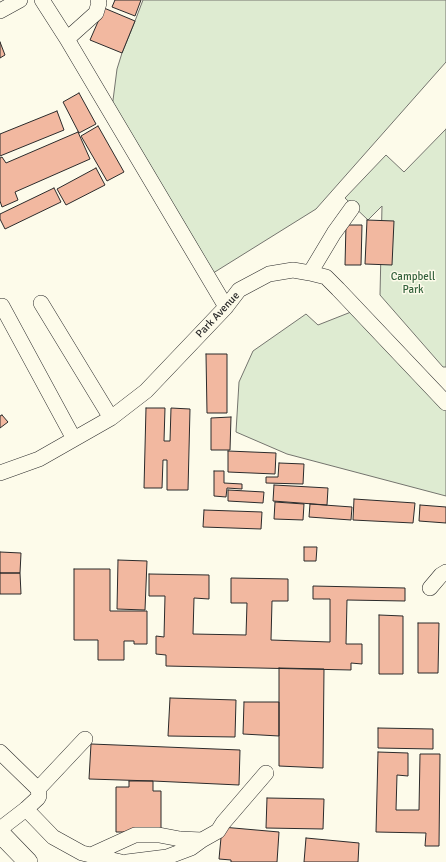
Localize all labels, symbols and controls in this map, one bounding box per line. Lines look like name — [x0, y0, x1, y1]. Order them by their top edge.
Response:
park label: Campbell Park — [391, 270, 435, 296]
street label: Park Avenue — [193, 289, 243, 341]

